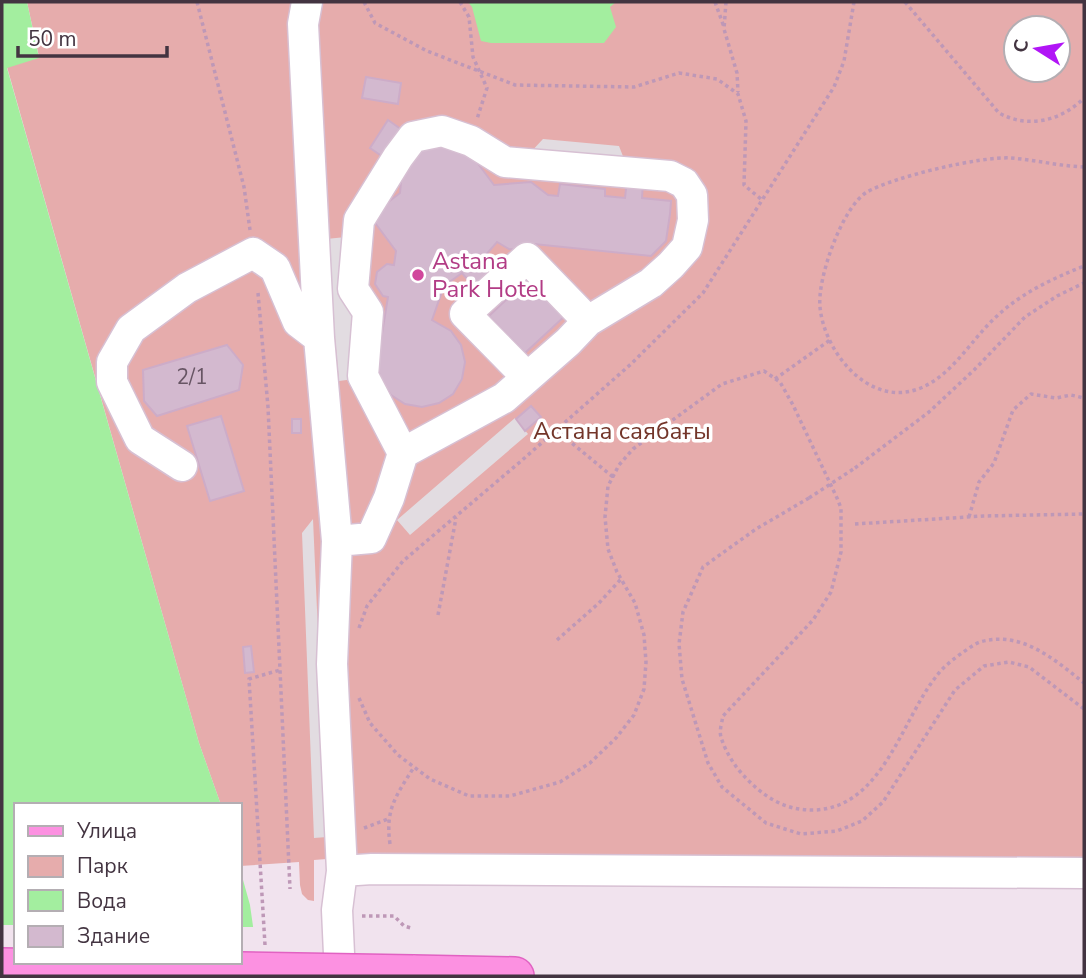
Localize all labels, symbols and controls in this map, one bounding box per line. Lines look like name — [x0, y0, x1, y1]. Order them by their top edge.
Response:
scale bar — [18, 14, 166, 58]
north arrow — [1002, 14, 1072, 84]
text: 50 m — [28, 25, 77, 53]
text: С — [1007, 37, 1035, 55]
place label: Astana Park Hotel — [432, 245, 546, 305]
marker: Astana Park Hotel — [410, 267, 426, 283]
house number: 2/1 — [176, 363, 208, 391]
park label: Астана саябағы — [533, 415, 711, 447]
legend — [14, 803, 242, 964]
text: Улица — [76, 817, 137, 845]
text: Парк — [77, 852, 129, 880]
text: Вода — [77, 887, 127, 915]
text: Здание — [77, 922, 150, 950]

